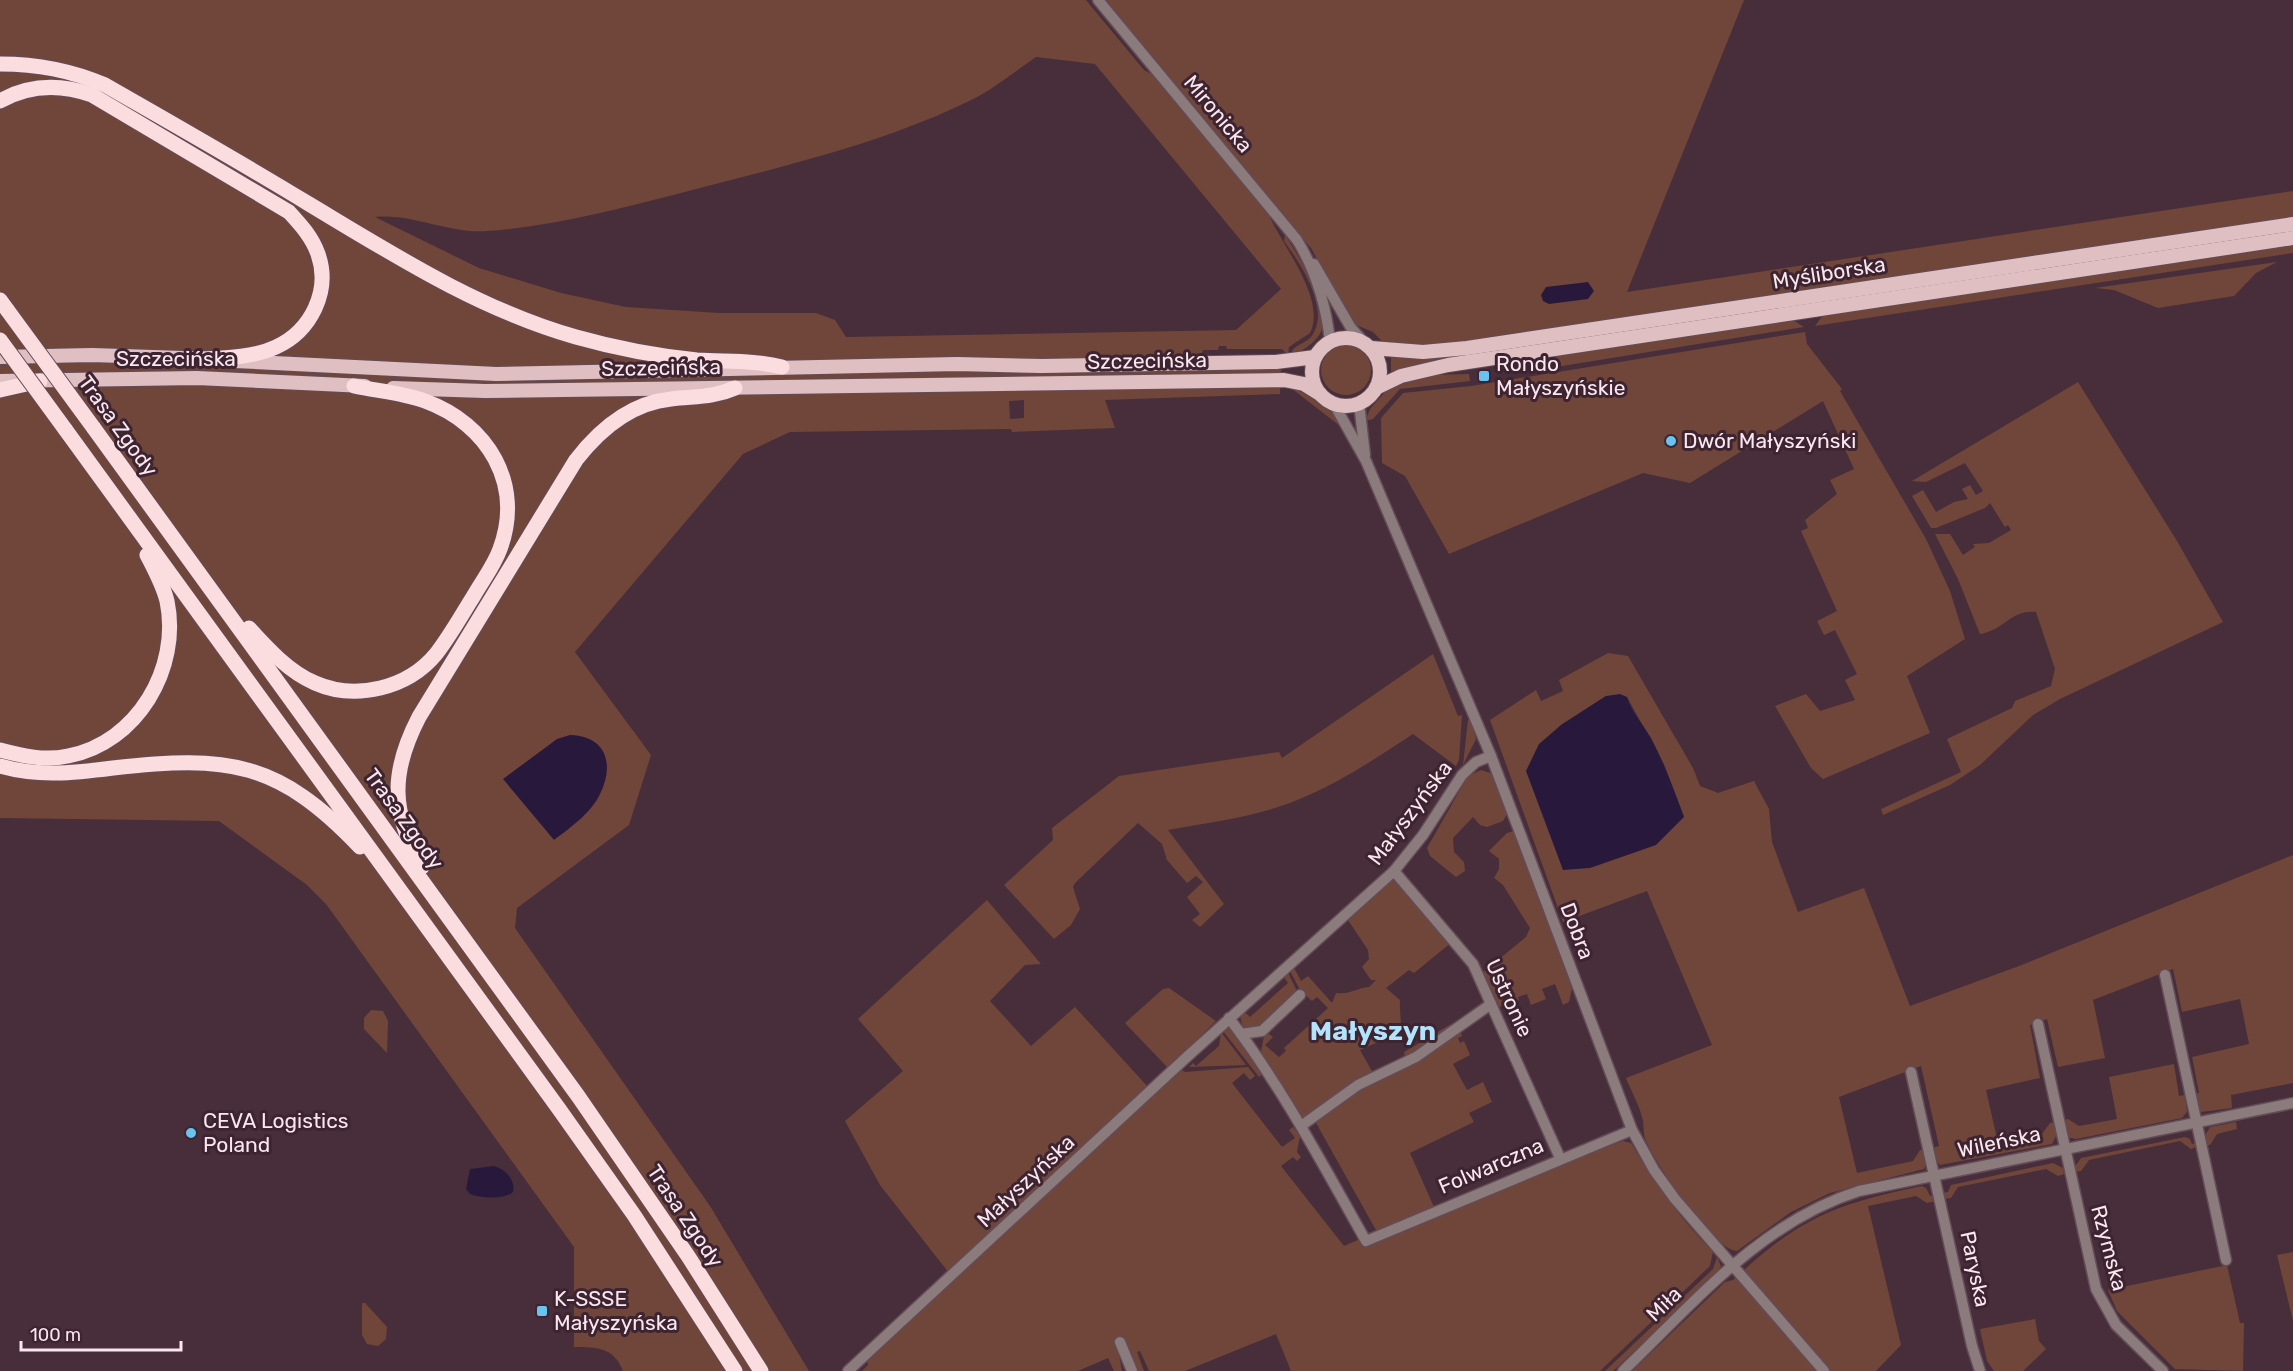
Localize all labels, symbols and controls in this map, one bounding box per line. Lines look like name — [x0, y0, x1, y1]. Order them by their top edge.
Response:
street label: Mironicka — [1179, 70, 1258, 157]
street label: Myśliborska — [1771, 251, 1887, 294]
street label: Szczecińska — [116, 346, 236, 371]
street label: Szczecińska — [1087, 347, 1207, 374]
place label: Rondo Małyszyńskie — [1496, 351, 1625, 400]
street label: Szczecińska — [601, 354, 721, 381]
marker: Rondo Małyszyńskie — [1477, 369, 1491, 383]
street label: Trasa Zgody — [74, 371, 163, 481]
place label: Dwór Małyszyński — [1683, 428, 1856, 453]
marker: Dwór Małyszyński — [1664, 434, 1678, 448]
street label: Małyszyńska — [1362, 756, 1457, 870]
street label: Trasa Zgody — [360, 764, 449, 874]
street label: Dobra — [1555, 899, 1600, 963]
street label: Ustronie — [1481, 955, 1538, 1041]
district label: Małyszyn — [1310, 1015, 1436, 1047]
place label: CEVA Logistics Poland — [203, 1108, 349, 1157]
street label: Wileńska — [1955, 1121, 2043, 1163]
marker: CEVA Logistics Poland — [184, 1126, 198, 1140]
street label: Małyszyńska — [972, 1129, 1080, 1232]
street label: Folwarczna — [1435, 1132, 1547, 1199]
street label: Trasa Zgody — [642, 1160, 729, 1272]
street label: Rzymska — [2086, 1202, 2133, 1293]
street label: Paryska — [1955, 1229, 1996, 1309]
street label: Miła — [1641, 1281, 1686, 1326]
place label: K-SSSE Małyszyńska — [554, 1286, 678, 1335]
marker: K-SSSE Małyszyńska — [535, 1304, 549, 1318]
scale bar — [21, 1314, 182, 1352]
text: 100 m — [30, 1324, 81, 1346]

